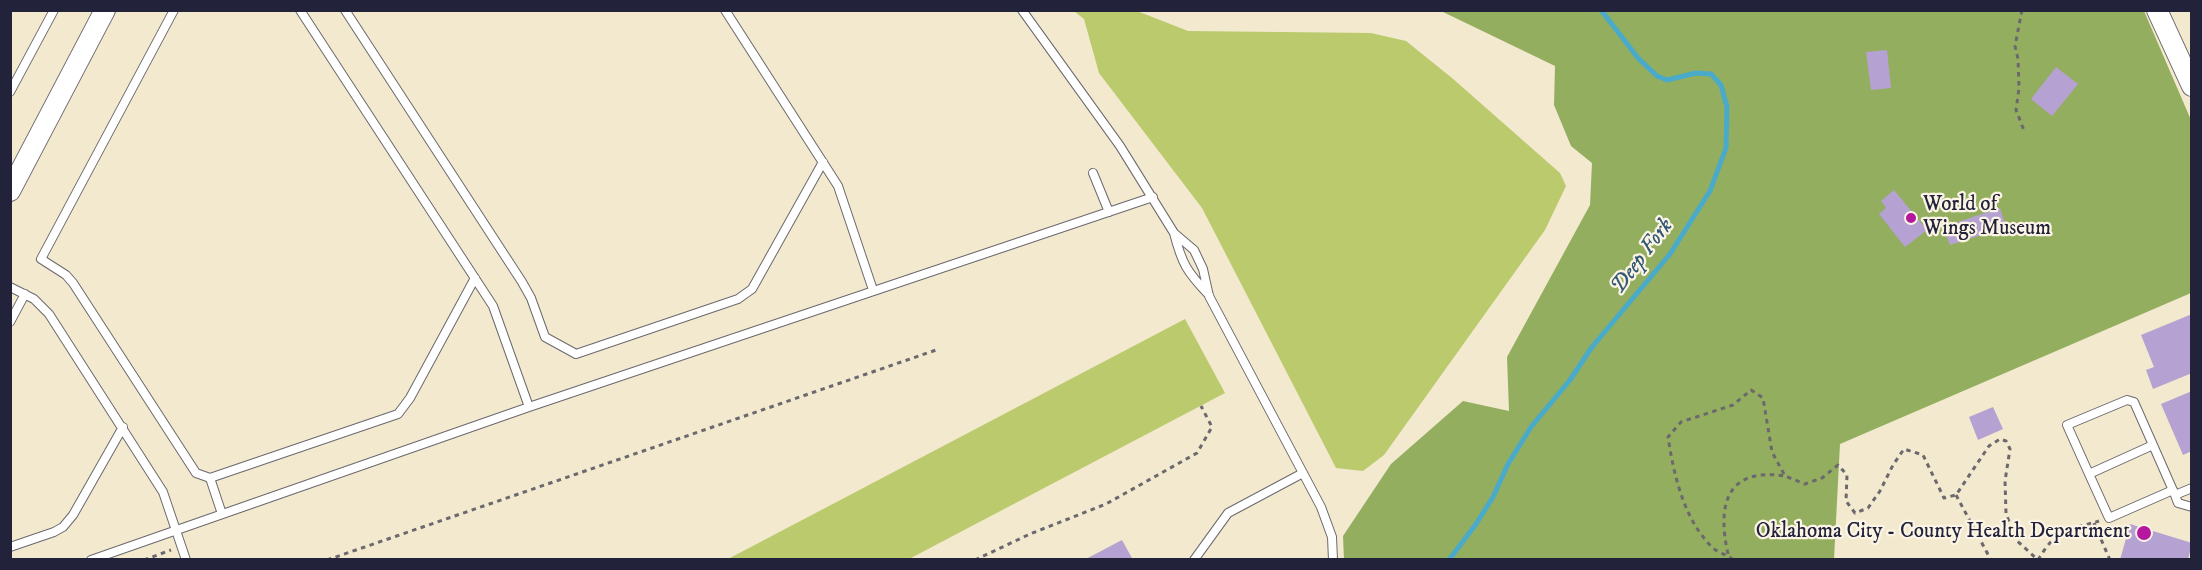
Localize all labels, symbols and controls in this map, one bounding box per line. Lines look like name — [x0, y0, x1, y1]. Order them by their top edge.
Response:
place label: World of Wings Museum — [1923, 193, 2051, 243]
marker: World of Wings Museum — [1904, 211, 1918, 225]
water label: Deep Fork — [1606, 214, 1680, 300]
place label: Oklahoma City - County Health Department — [1756, 520, 2130, 546]
marker: Oklahoma City - County Health Department — [2135, 524, 2153, 542]

